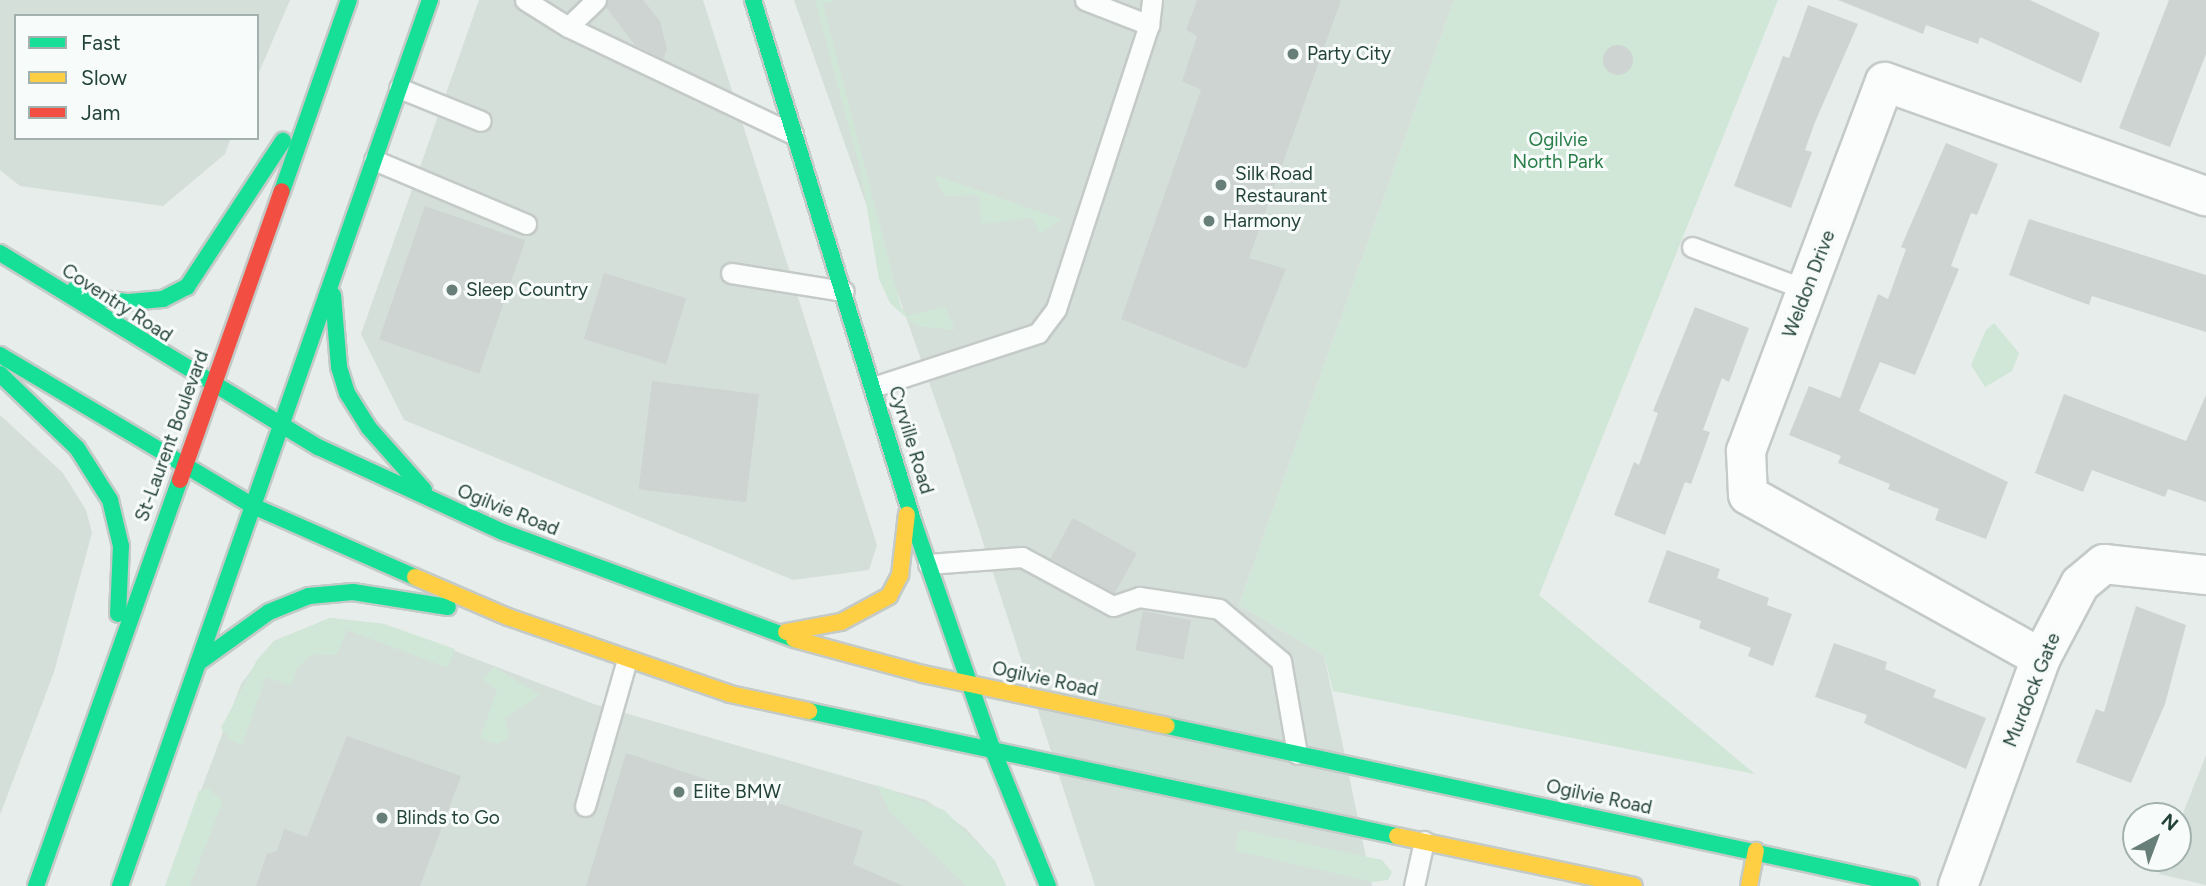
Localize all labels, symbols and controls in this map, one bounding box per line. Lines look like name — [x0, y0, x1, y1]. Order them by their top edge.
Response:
legend — [14, 14, 259, 140]
text: Fast — [81, 30, 121, 55]
place label: Party City — [1307, 43, 1391, 65]
marker: Party City — [1285, 46, 1301, 62]
text: Slow — [81, 65, 127, 90]
text: Jam — [81, 100, 120, 125]
park label: Ogilvie North Park — [1513, 129, 1603, 173]
place label: Silk Road Restaurant — [1235, 163, 1327, 207]
marker: Silk Road Restaurant — [1213, 177, 1229, 193]
place label: Harmony — [1223, 210, 1301, 232]
marker: Harmony — [1201, 213, 1217, 229]
street label: Weldon Drive — [1778, 227, 1840, 341]
street label: Coventry Road — [57, 259, 177, 347]
place label: Sleep Country — [466, 279, 588, 301]
marker: Sleep Country — [444, 282, 460, 298]
street label: St-Laurent Boulevard — [130, 347, 214, 525]
street label: Cyrville Road — [884, 383, 938, 497]
street label: Ogilvie Road — [454, 479, 562, 541]
street label: Murdock Gate — [1999, 630, 2065, 750]
street label: Ogilvie Road — [990, 657, 1100, 701]
street label: Ogilvie Road — [1544, 775, 1654, 819]
place label: Elite BMW — [693, 781, 781, 803]
marker: Elite BMW — [671, 784, 687, 800]
north arrow — [2122, 802, 2192, 872]
place label: Blinds to Go — [396, 807, 500, 829]
text: N — [2157, 809, 2183, 836]
marker: Blinds to Go — [374, 810, 390, 826]

